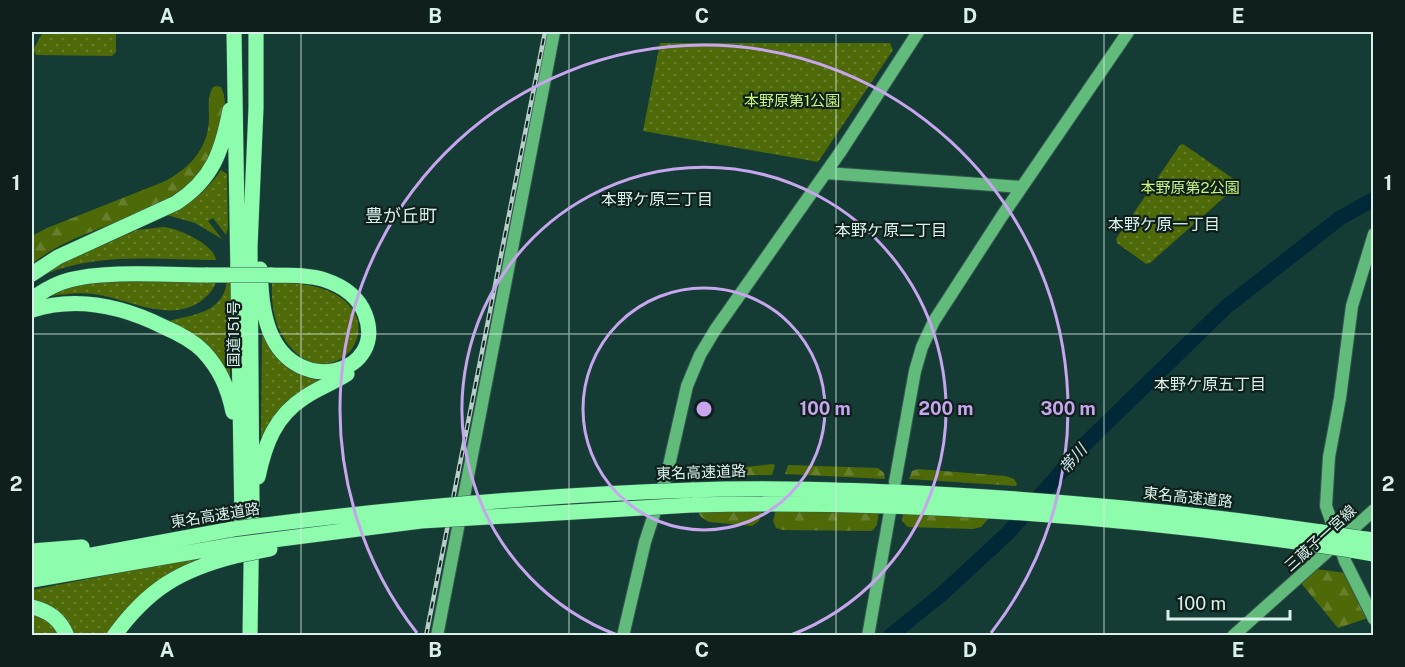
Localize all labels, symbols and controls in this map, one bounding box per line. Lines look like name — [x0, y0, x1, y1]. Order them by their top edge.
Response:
text: A — [160, 4, 174, 28]
text: B — [428, 4, 442, 28]
text: C — [695, 4, 709, 28]
text: D — [963, 4, 977, 28]
text: E — [1232, 4, 1244, 28]
park label: 本野原第1公園 — [744, 92, 840, 109]
text: 1 — [12, 171, 20, 195]
text: 1 — [1384, 171, 1392, 195]
park label: 本野原第2公園 — [1141, 179, 1239, 196]
district label: 本野ケ原三丁目 — [601, 190, 713, 209]
district label: 豊が丘町 — [365, 205, 437, 226]
district label: 本野ケ原一丁目 — [1108, 215, 1220, 234]
district label: 本野ケ原二丁目 — [835, 221, 947, 240]
street label: 国道151号 — [225, 301, 242, 367]
district label: 本野ケ原五丁目 — [1154, 375, 1266, 394]
text: 100 m — [799, 398, 851, 419]
text: 200 m — [919, 398, 973, 419]
text: 300 m — [1040, 398, 1096, 419]
centre of rings — [694, 399, 714, 419]
water label: 帯川 — [1055, 439, 1092, 477]
street label: 東名高速道路 — [656, 462, 746, 482]
text: 2 — [10, 472, 22, 496]
text: 2 — [1382, 472, 1394, 496]
street label: 東名高速道路 — [1142, 484, 1234, 510]
street label: 東名高速道路 — [169, 500, 261, 530]
street label: 三蔵子一宮線 — [1281, 502, 1359, 574]
scale bar — [1168, 583, 1290, 621]
text: 100 m — [1177, 593, 1226, 614]
text: A — [160, 638, 174, 662]
text: B — [428, 638, 442, 662]
text: C — [695, 638, 709, 662]
text: D — [963, 638, 977, 662]
text: E — [1232, 638, 1244, 662]

